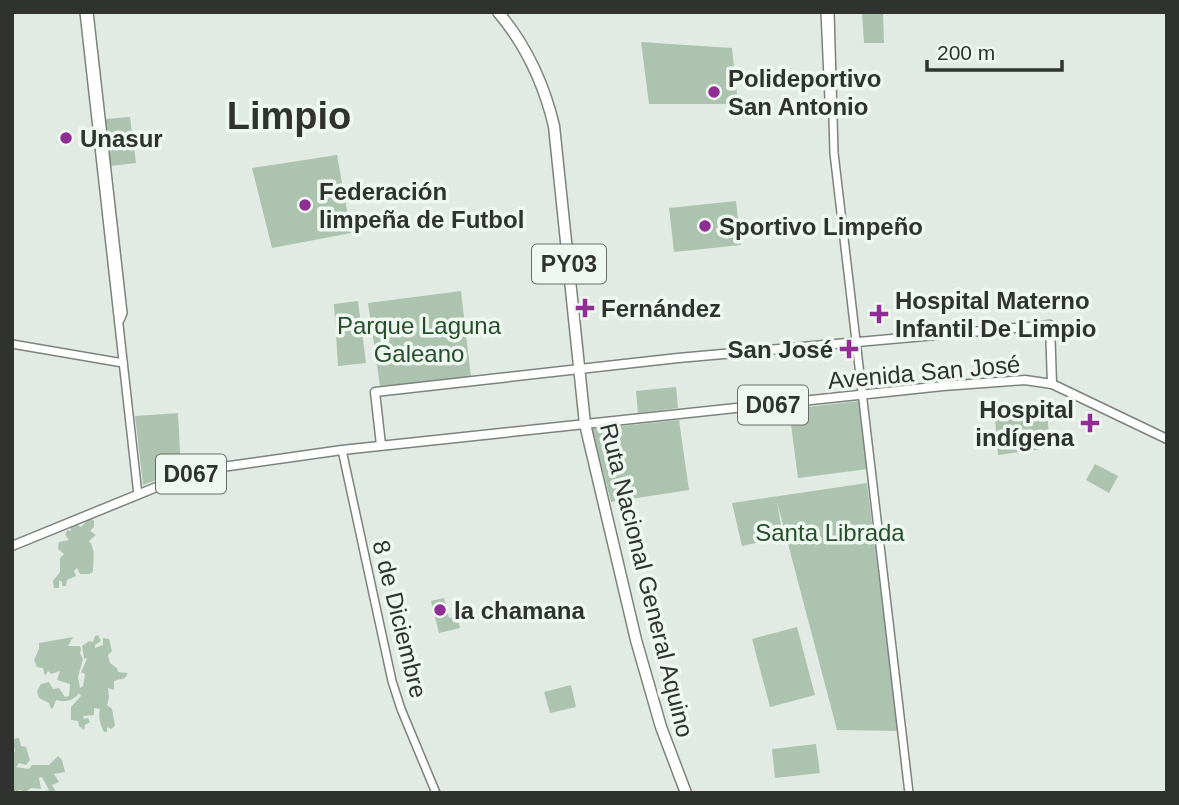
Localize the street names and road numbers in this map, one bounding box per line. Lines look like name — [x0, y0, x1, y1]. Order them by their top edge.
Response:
road number: PY03 — [532, 244, 606, 284]
street label: Avenida San José — [827, 350, 1021, 394]
road number: D067 — [738, 386, 808, 424]
street label: Ruta Nacional General Aquino — [595, 420, 699, 740]
road number: D067 — [156, 454, 226, 494]
street label: 8 de Diciembre — [367, 537, 433, 701]

